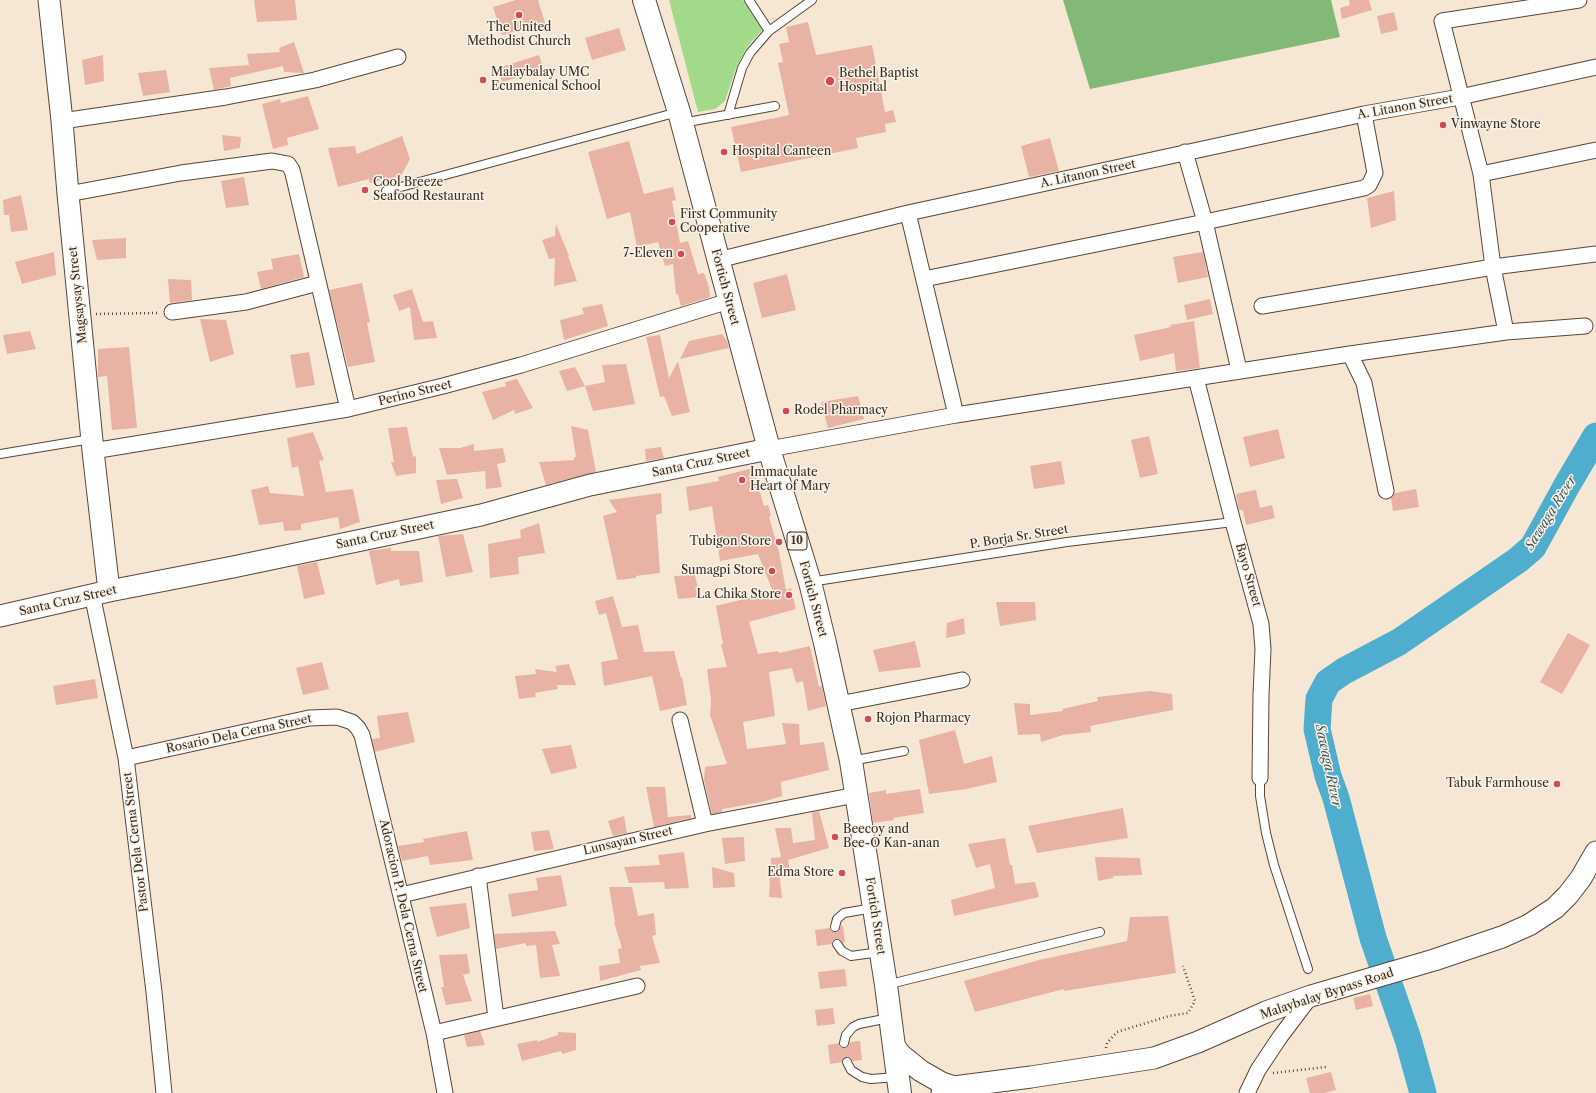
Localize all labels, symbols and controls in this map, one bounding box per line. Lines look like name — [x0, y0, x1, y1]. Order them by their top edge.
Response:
marker: The United Methodist Church — [514, 10, 524, 20]
place label: The United Methodist Church — [467, 21, 571, 49]
place label: Malaybalay UMC Ecumenical School — [491, 66, 601, 94]
place label: Bethel Baptist Hospital — [839, 67, 919, 95]
marker: Malaybalay UMC Ecumenical School — [478, 75, 488, 85]
marker: Bethel Baptist Hospital — [824, 75, 836, 87]
street label: A. Litanon Street — [1356, 91, 1454, 123]
place label: Vinwayne Store — [1451, 118, 1541, 132]
marker: Vinwayne Store — [1438, 120, 1448, 130]
place label: Hospital Canteen — [732, 145, 831, 159]
marker: Hospital Canteen — [719, 147, 729, 157]
street label: A. Litanon Street — [1039, 157, 1137, 191]
place label: Cool Breeze Seafood Restaurant — [373, 176, 484, 204]
marker: Cool Breeze Seafood Restaurant — [360, 185, 370, 195]
place label: First Community Cooperative — [680, 208, 778, 236]
marker: First Community Cooperative — [667, 217, 677, 227]
street label: Magsaysay Street — [66, 246, 90, 344]
place label: 7-Eleven — [623, 247, 673, 261]
street label: Fortich Street — [708, 247, 742, 327]
marker: 7-Eleven — [676, 249, 686, 259]
street label: Perino Street — [377, 377, 453, 409]
place label: Rodel Pharmacy — [794, 404, 888, 418]
marker: Rodel Pharmacy — [781, 406, 791, 416]
street label: Santa Cruz Street — [651, 446, 751, 480]
place label: Immaculate Heart of Mary — [750, 466, 830, 494]
water label: Sawaga River — [1522, 473, 1580, 553]
marker: Immaculate Heart of Mary — [737, 475, 747, 485]
street label: Santa Cruz Street — [335, 518, 435, 552]
street label: P. Borja Sr. Street — [969, 522, 1069, 552]
road number: 10 — [787, 532, 807, 550]
place label: Tubigon Store — [689, 535, 771, 549]
marker: Tubigon Store — [774, 537, 784, 547]
street label: Bayo Street — [1232, 542, 1264, 608]
street label: Fortich Street — [796, 559, 830, 639]
place label: Sumagpi Store — [681, 564, 764, 578]
marker: Sumagpi Store — [767, 566, 777, 576]
street label: Santa Cruz Street — [18, 583, 118, 619]
place label: La Chika Store — [697, 588, 781, 602]
marker: La Chika Store — [784, 590, 794, 600]
street label: Rosario Dela Cerna Street — [165, 712, 313, 756]
place label: Rojon Pharmacy — [876, 712, 971, 726]
marker: Rojon Pharmacy — [863, 714, 873, 724]
water label: Sawaga River — [1312, 723, 1344, 809]
street label: Pastor Dela Cerna Street — [120, 771, 152, 913]
place label: Tabuk Farmhouse — [1446, 777, 1549, 791]
marker: Tabuk Farmhouse — [1552, 779, 1562, 789]
street label: Adoracion P. Dela Cerna Street — [376, 818, 430, 994]
place label: Beecoy and Bee-O Kan-anan — [843, 823, 940, 851]
street label: Lunsayan Street — [582, 824, 674, 858]
marker: Beecoy and Bee-O Kan-anan — [830, 832, 840, 842]
place label: Edma Store — [767, 866, 834, 880]
marker: Edma Store — [837, 868, 847, 878]
street label: Fortich Street — [862, 876, 888, 956]
street label: Malaybalay Bypass Road — [1258, 966, 1396, 1022]

